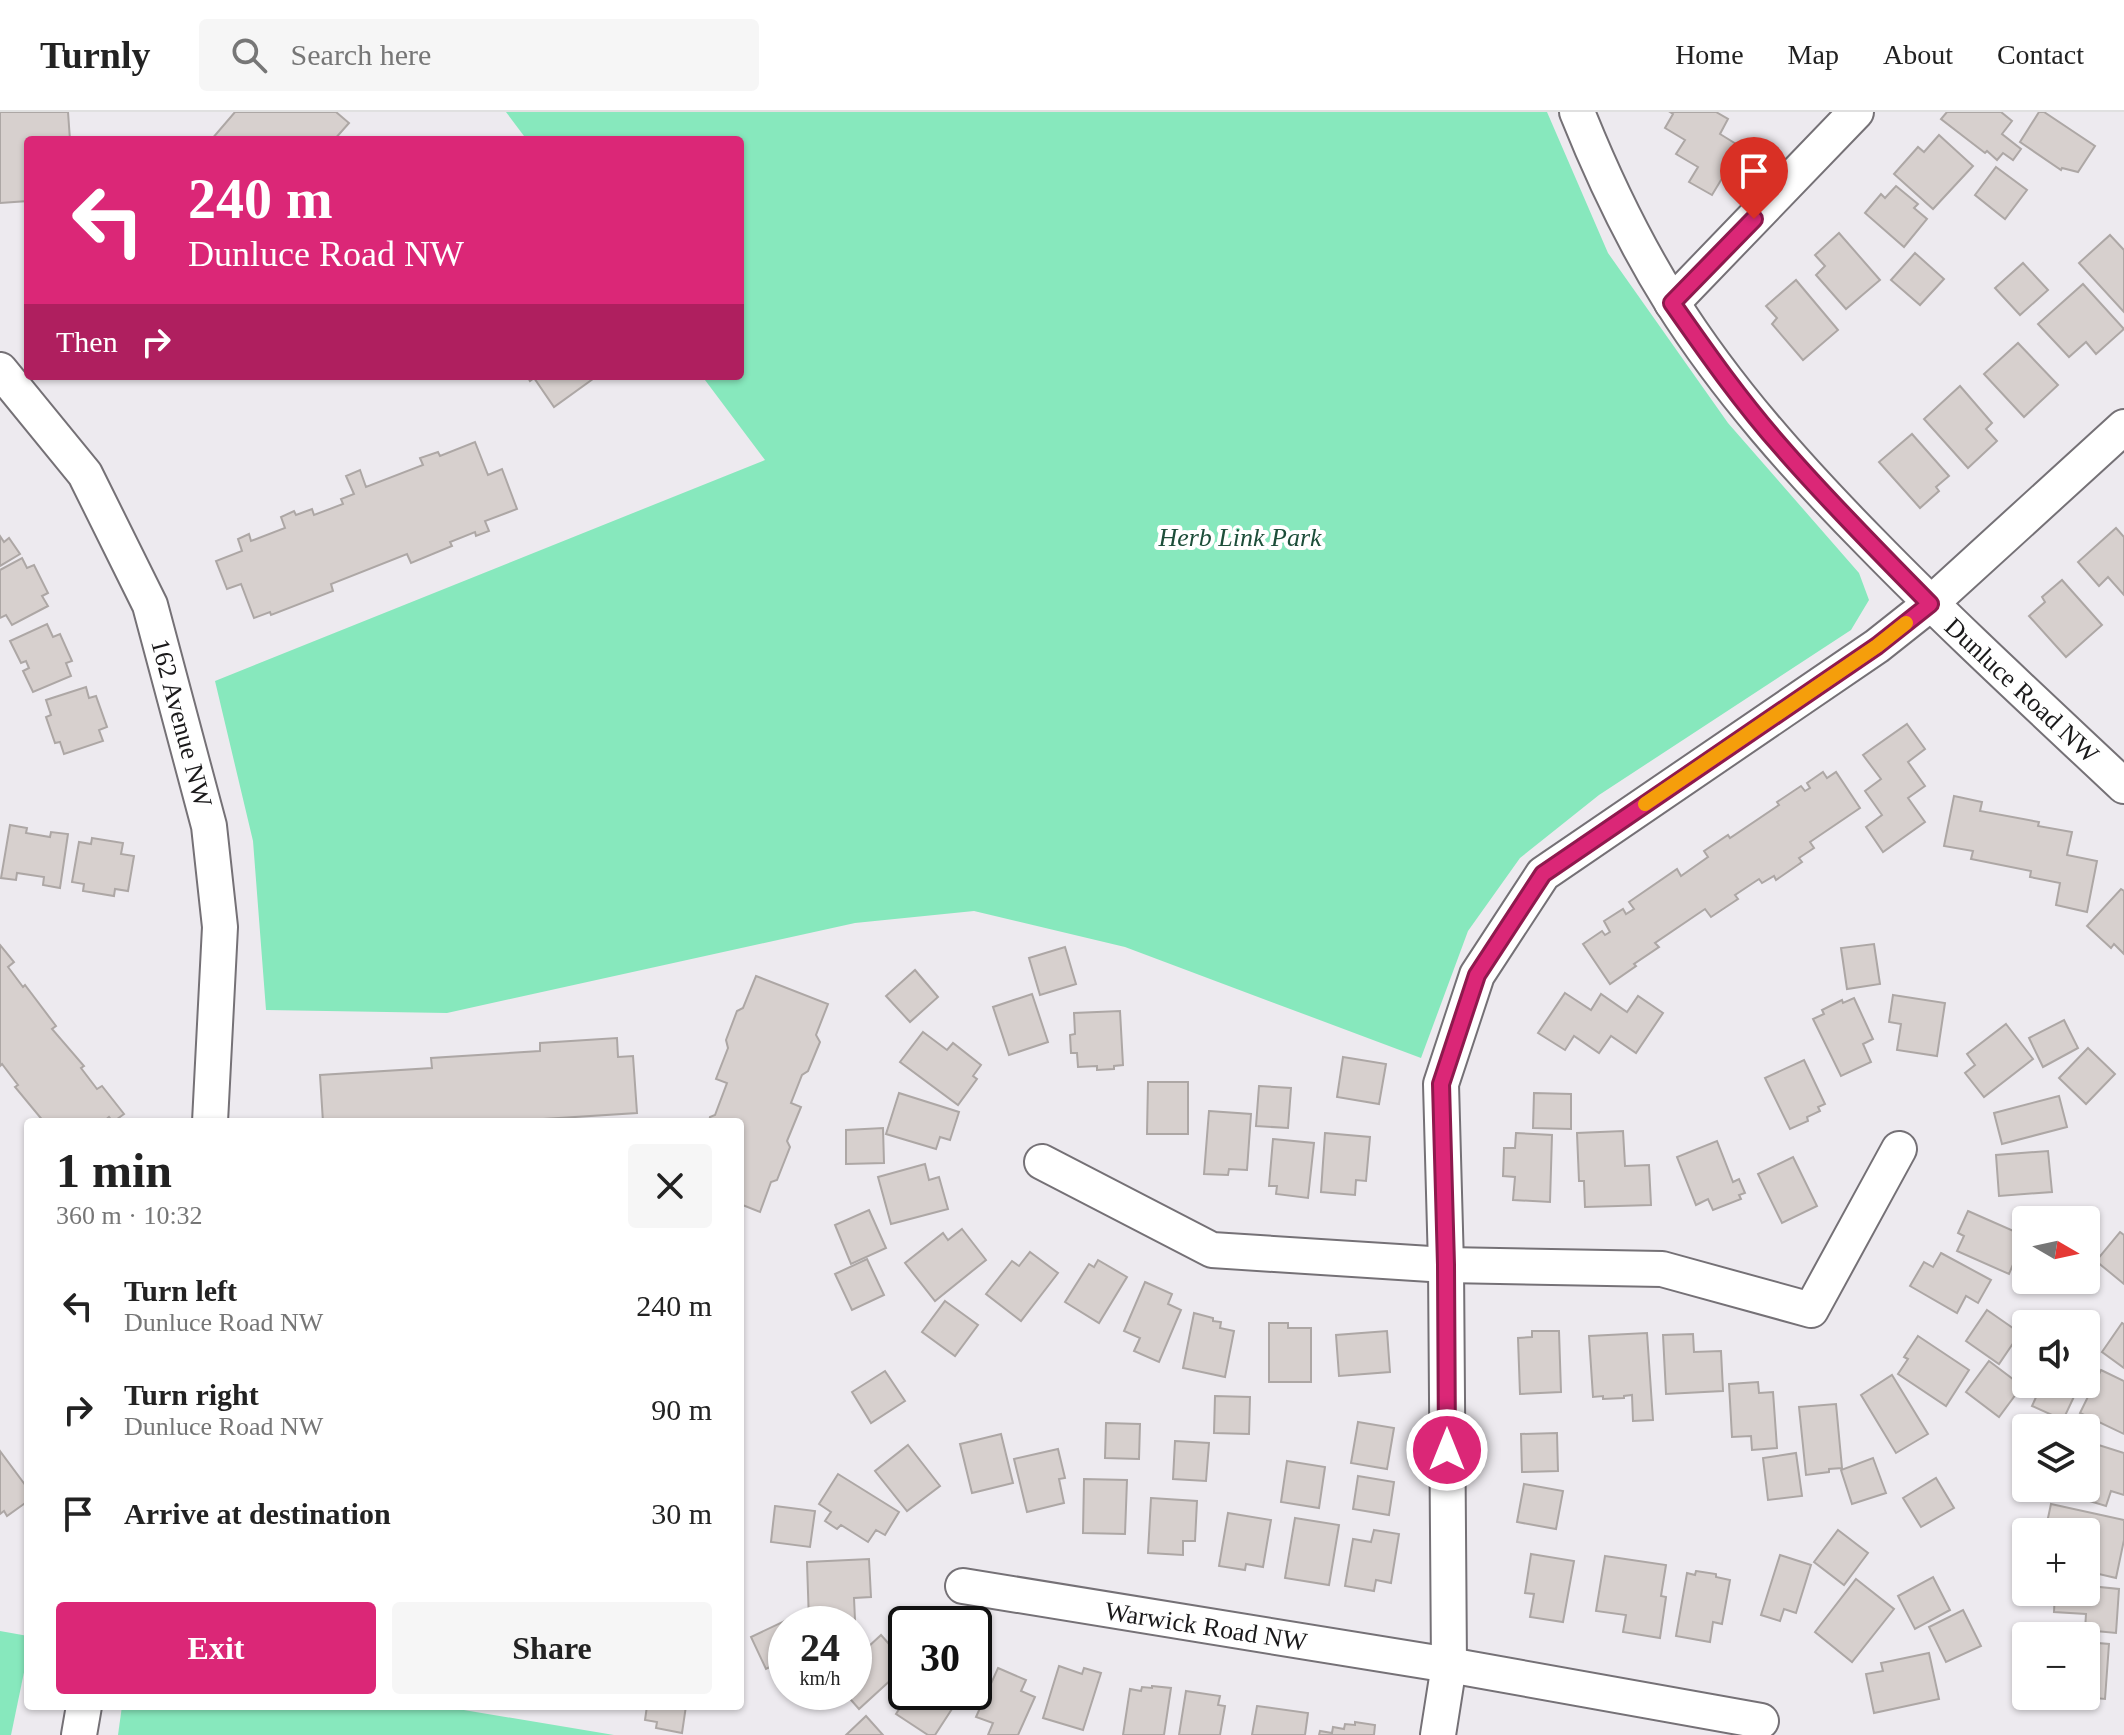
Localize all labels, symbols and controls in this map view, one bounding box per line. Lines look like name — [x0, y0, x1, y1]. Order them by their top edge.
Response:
search box — [199, 19, 759, 91]
icon: search — [227, 33, 271, 77]
text: Turnly — [40, 34, 151, 76]
text: Search here — [291, 38, 431, 71]
text: Home — [1675, 39, 1744, 70]
text: Map — [1788, 39, 1839, 70]
text: About — [1883, 39, 1953, 70]
text: Contact — [1997, 39, 2084, 70]
pin — [1720, 137, 1788, 219]
icon: arrive — [1732, 149, 1776, 193]
icon: left — [56, 168, 160, 272]
text: 240 m — [188, 168, 333, 230]
text: Dunluce Road NW — [188, 234, 464, 274]
icon: right — [134, 320, 178, 364]
text: Then — [56, 325, 118, 358]
park label: Herb Link Park — [1157, 523, 1322, 552]
street label: Dunluce Road NW — [1939, 612, 2105, 769]
street label: 162 Avenue NW — [145, 636, 218, 811]
text: 1 min — [56, 1144, 172, 1197]
button: close — [628, 1144, 712, 1228]
text: 360 m · 10:32 — [56, 1201, 203, 1230]
north arrow — [2012, 1206, 2100, 1294]
map controls — [2012, 1206, 2100, 1710]
text: Turn left — [124, 1274, 237, 1307]
icon: left — [56, 1284, 100, 1328]
text: 240 m — [636, 1289, 712, 1322]
text: Dunluce Road NW — [124, 1308, 323, 1337]
button: sound — [2012, 1310, 2100, 1398]
text: Turn right — [124, 1378, 259, 1411]
icon: right — [56, 1388, 100, 1432]
text: 90 m — [651, 1393, 712, 1426]
position arrow — [1405, 1408, 1489, 1492]
text: Dunluce Road NW — [124, 1412, 323, 1441]
button: layers — [2012, 1414, 2100, 1502]
icon: arrive — [56, 1492, 100, 1536]
text: Arrive at destination — [124, 1497, 391, 1530]
text: 30 m — [651, 1497, 712, 1530]
button: + — [2012, 1518, 2100, 1606]
street label: Warwick Road NW — [1103, 1596, 1310, 1657]
button: Exit — [56, 1602, 376, 1694]
button: Share — [392, 1602, 712, 1694]
speed limit sign: 30 — [888, 1606, 992, 1710]
button: − — [2012, 1622, 2100, 1710]
text: 24 — [800, 1625, 840, 1670]
text: km/h — [799, 1667, 841, 1689]

